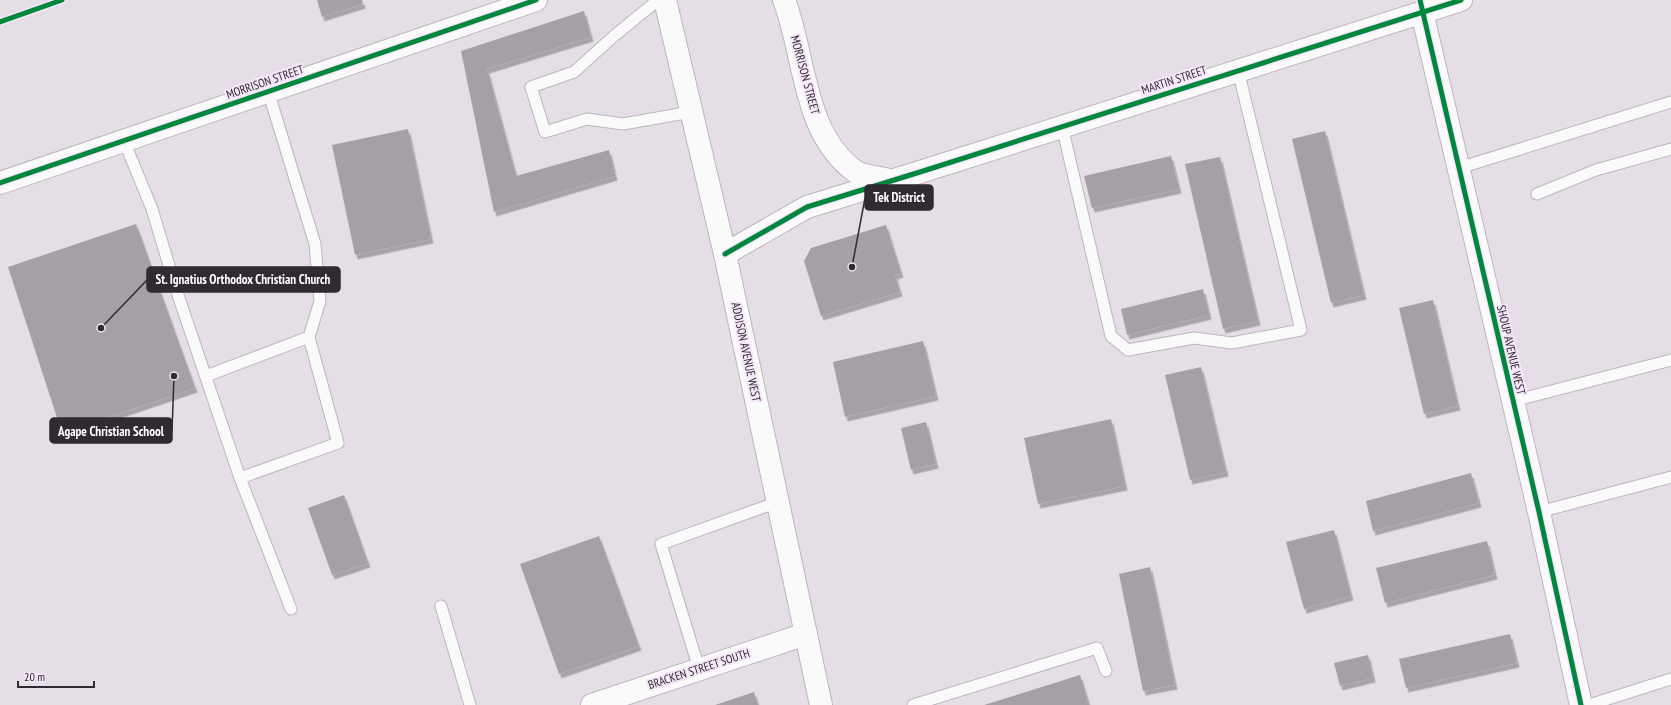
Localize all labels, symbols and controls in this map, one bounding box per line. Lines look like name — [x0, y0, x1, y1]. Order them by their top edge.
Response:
street label: MORRISON STREET — [788, 34, 823, 117]
street label: MORRISON STREET — [224, 61, 306, 102]
street label: MARTIN STREET — [1139, 62, 1209, 97]
callout: Tek District — [865, 185, 933, 210]
text: Tek District — [873, 189, 925, 206]
callout: St. Ignatius Orthodox Christian Church — [147, 267, 340, 292]
text: St. Ignatius Orthodox Christian Church — [156, 271, 331, 288]
street label: ADDISON AVENUE WEST — [729, 301, 764, 404]
street label: SHOUP AVENUE WEST — [1494, 304, 1529, 397]
callout: Agape Christian School — [50, 418, 172, 443]
text: Agape Christian School — [57, 423, 165, 440]
street label: BRACKEN STREET SOUTH — [646, 645, 752, 692]
scale bar — [18, 663, 94, 689]
text: 20 m — [24, 669, 45, 684]

